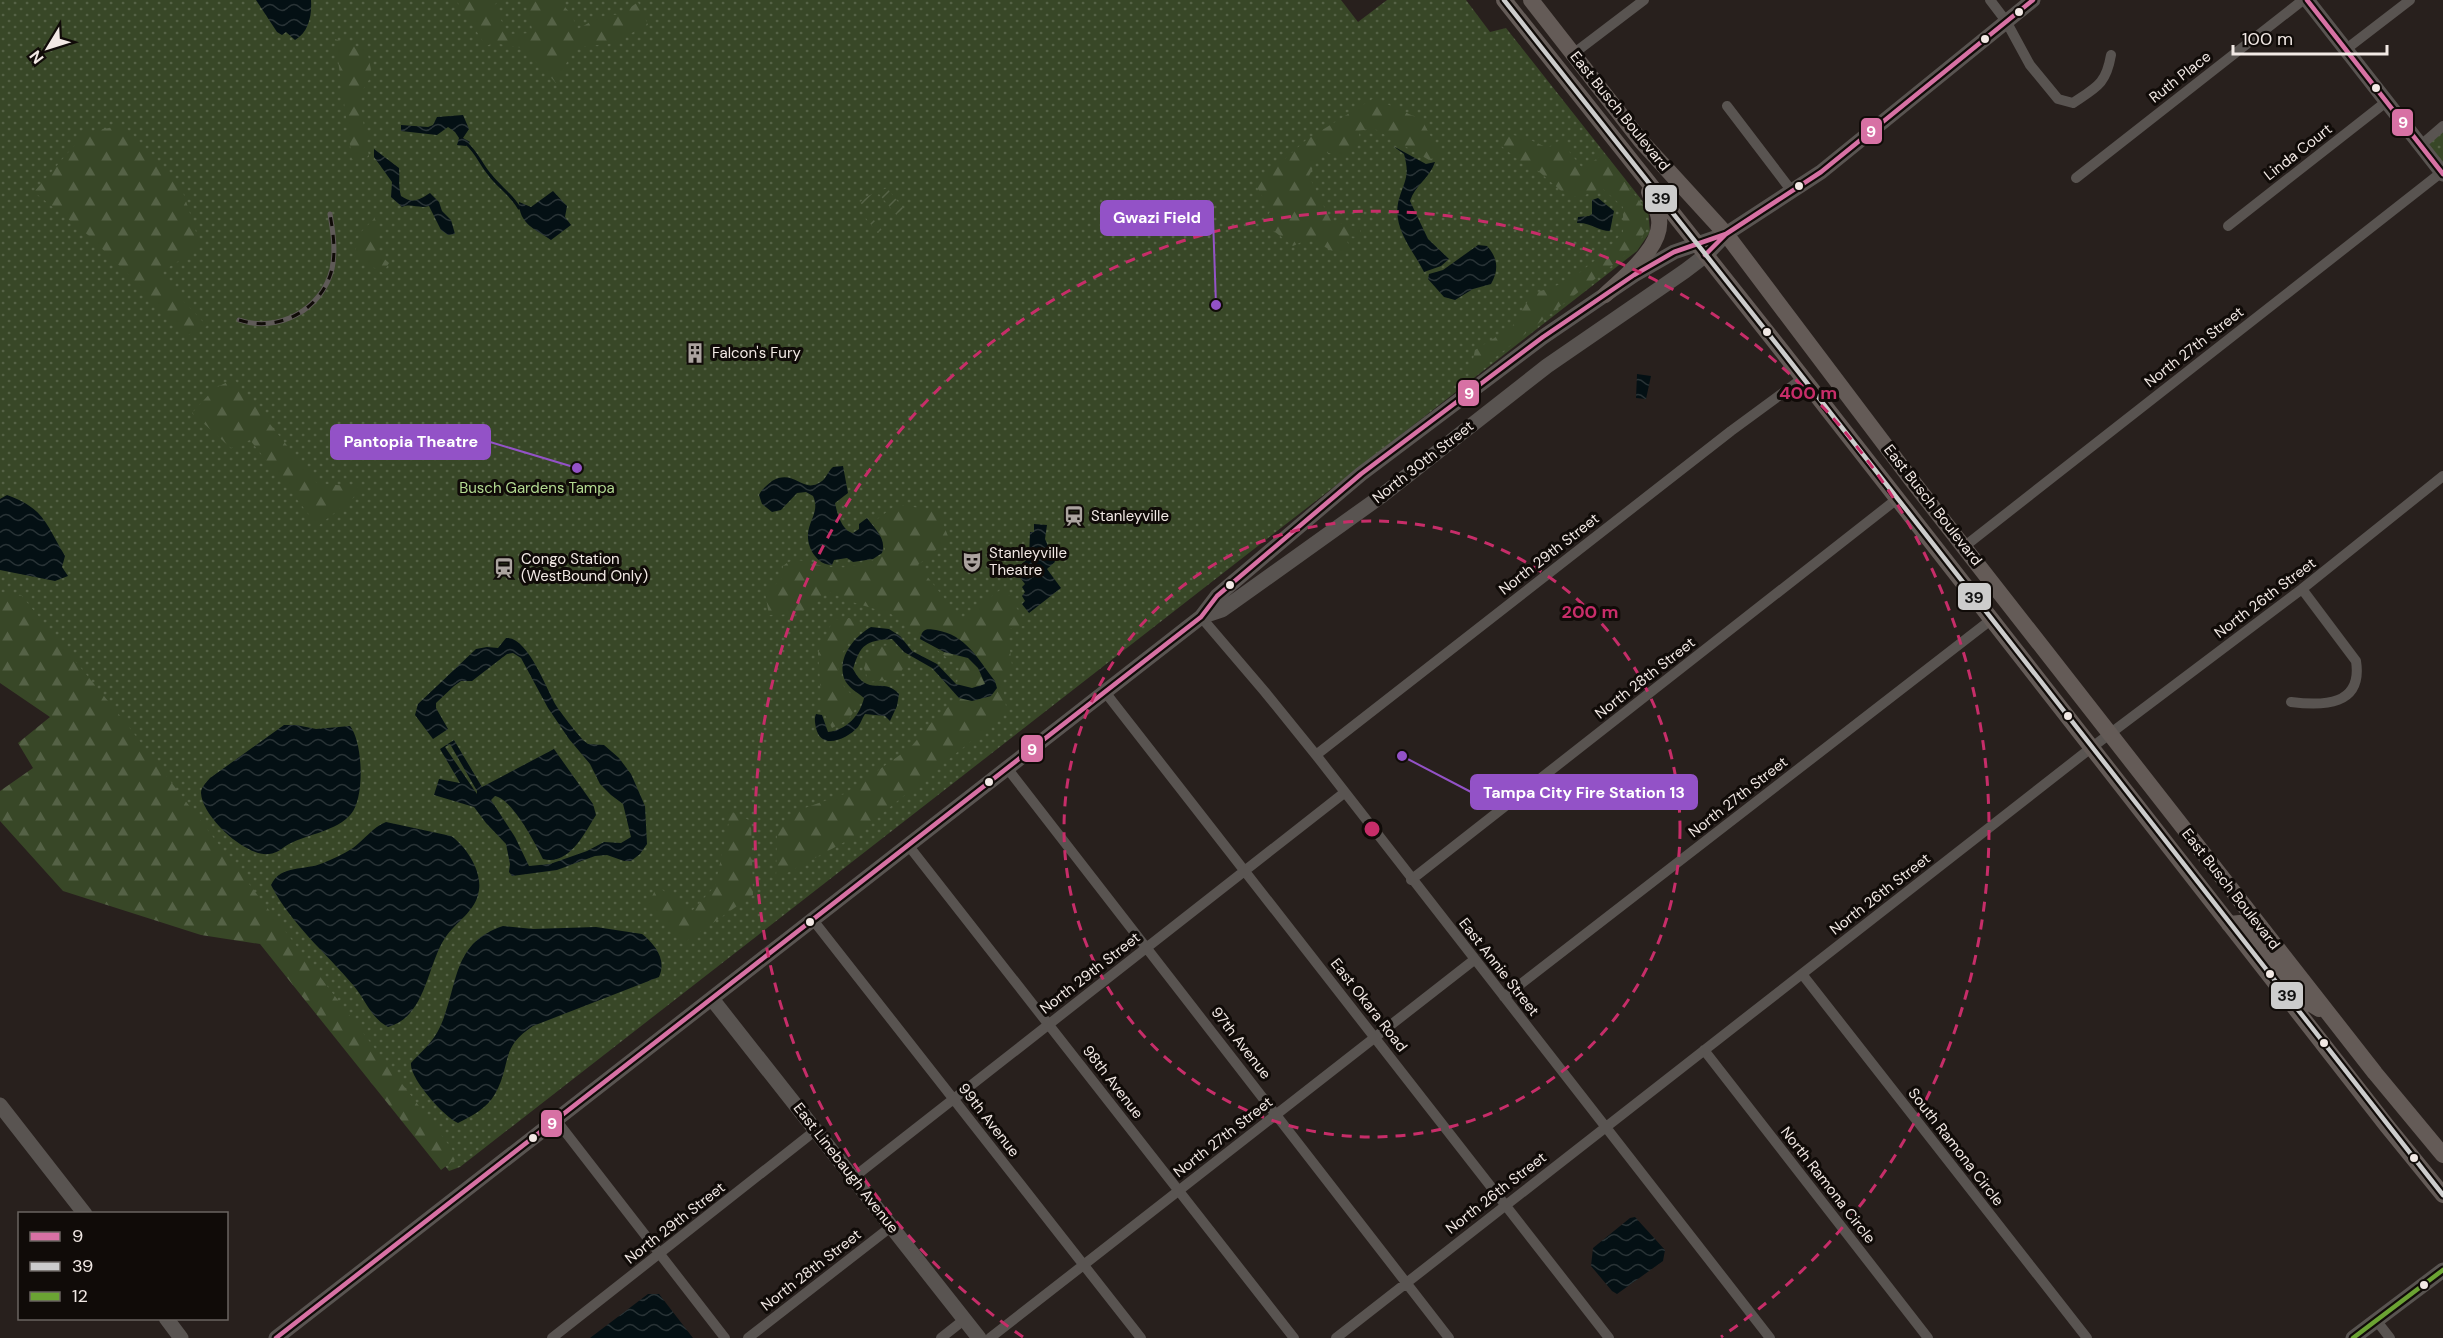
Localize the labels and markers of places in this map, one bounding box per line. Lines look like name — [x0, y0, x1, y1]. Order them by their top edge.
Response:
unlabelled marker — [2013, 6, 2025, 18]
unlabelled marker — [1979, 33, 1991, 45]
unlabelled marker — [2370, 82, 2382, 94]
unlabelled marker — [1793, 180, 1805, 192]
callout: Gwazi Field — [1101, 201, 1213, 235]
unlabelled marker — [1761, 326, 1773, 338]
building icon: Falcon's Fury — [683, 341, 707, 365]
place label: Falcon's Fury — [712, 343, 801, 363]
callout: Pantopia Theatre — [331, 425, 490, 459]
station icon: Stanleyville — [1062, 504, 1086, 528]
place label: Stanleyville — [1091, 506, 1169, 526]
place label: Stanleyville Theatre — [989, 543, 1067, 580]
place label: Congo Station (WestBound Only) — [521, 549, 648, 586]
theatre icon: Stanleyville Theatre — [960, 550, 984, 574]
station icon: Congo Station (WestBound Only) — [492, 556, 516, 580]
unlabelled marker — [1224, 579, 1236, 591]
unlabelled marker — [2062, 710, 2074, 722]
callout: Tampa City Fire Station 13 — [1471, 775, 1697, 809]
unlabelled marker — [983, 776, 995, 788]
centre of rings — [1362, 819, 1382, 839]
unlabelled marker — [804, 916, 816, 928]
unlabelled marker — [2264, 968, 2276, 980]
unlabelled marker — [2318, 1037, 2330, 1049]
unlabelled marker — [527, 1132, 539, 1144]
unlabelled marker — [2408, 1152, 2420, 1164]
unlabelled marker — [2418, 1279, 2430, 1291]

